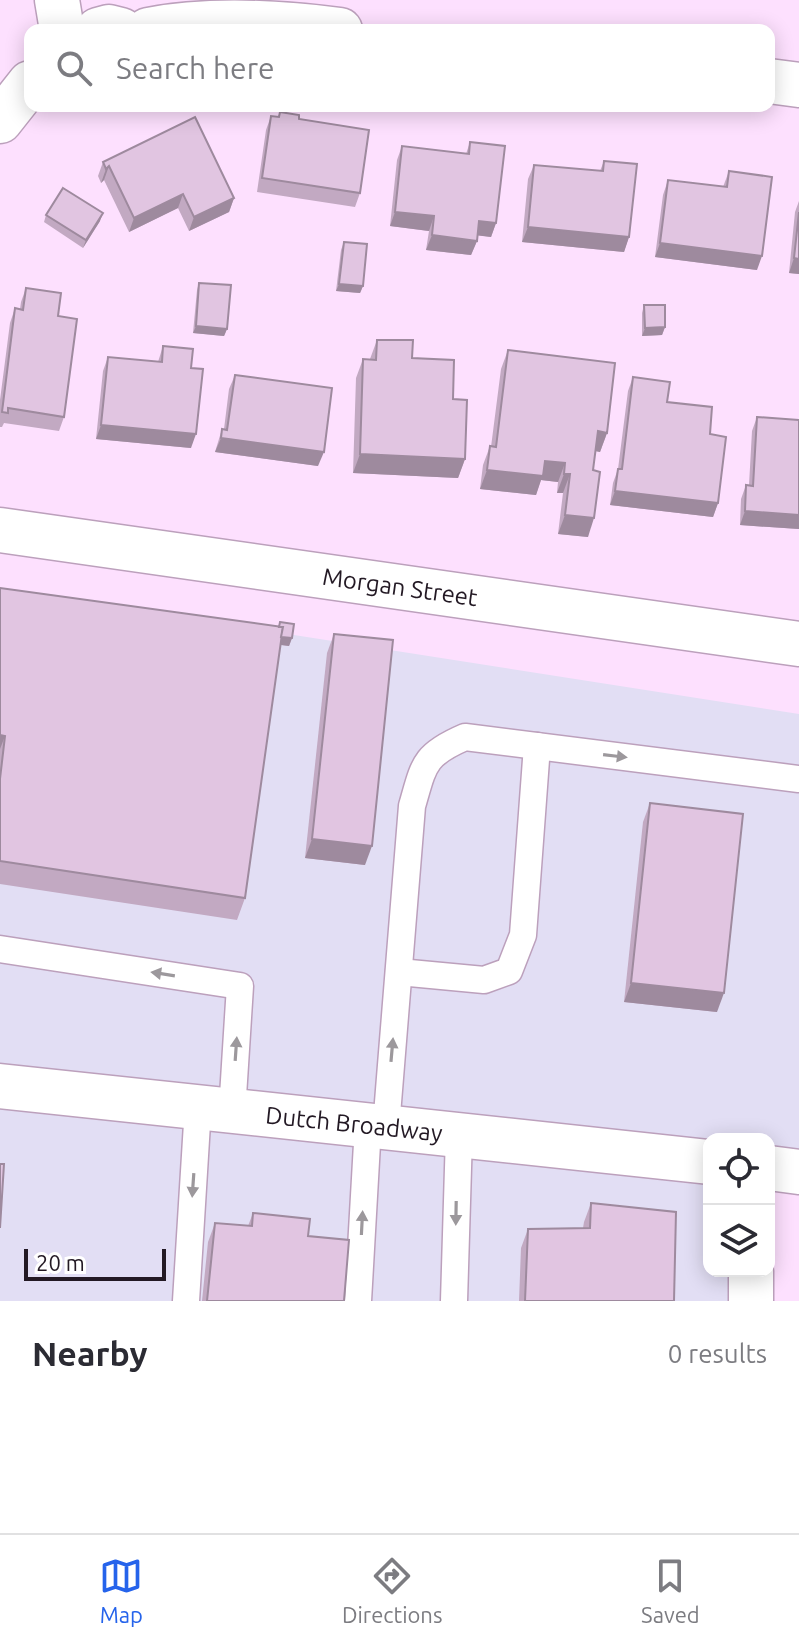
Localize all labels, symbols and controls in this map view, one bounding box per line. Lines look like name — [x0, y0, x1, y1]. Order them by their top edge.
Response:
search box — [24, 24, 775, 112]
icon: search — [52, 46, 96, 90]
text: Search here — [116, 51, 275, 85]
street label: Morgan Street — [321, 563, 480, 611]
one-way arrow — [602, 750, 627, 763]
one-way arrow — [150, 967, 175, 980]
one-way arrow — [230, 1036, 243, 1061]
one-way arrow — [386, 1037, 399, 1062]
street label: Dutch Broadway — [264, 1101, 444, 1147]
map controls — [703, 1133, 775, 1277]
button: locate — [703, 1133, 775, 1205]
one-way arrow — [187, 1173, 200, 1198]
one-way arrow — [450, 1201, 463, 1226]
button: layers — [703, 1205, 775, 1277]
one-way arrow — [356, 1210, 369, 1235]
scale bar — [24, 1245, 166, 1281]
text: 20 m — [36, 1250, 85, 1275]
text: Nearby — [32, 1334, 147, 1372]
text: 0 results — [668, 1339, 767, 1368]
tab: Map — [99, 1554, 143, 1627]
tab: Directions — [342, 1554, 442, 1627]
tab: Saved — [641, 1554, 700, 1627]

